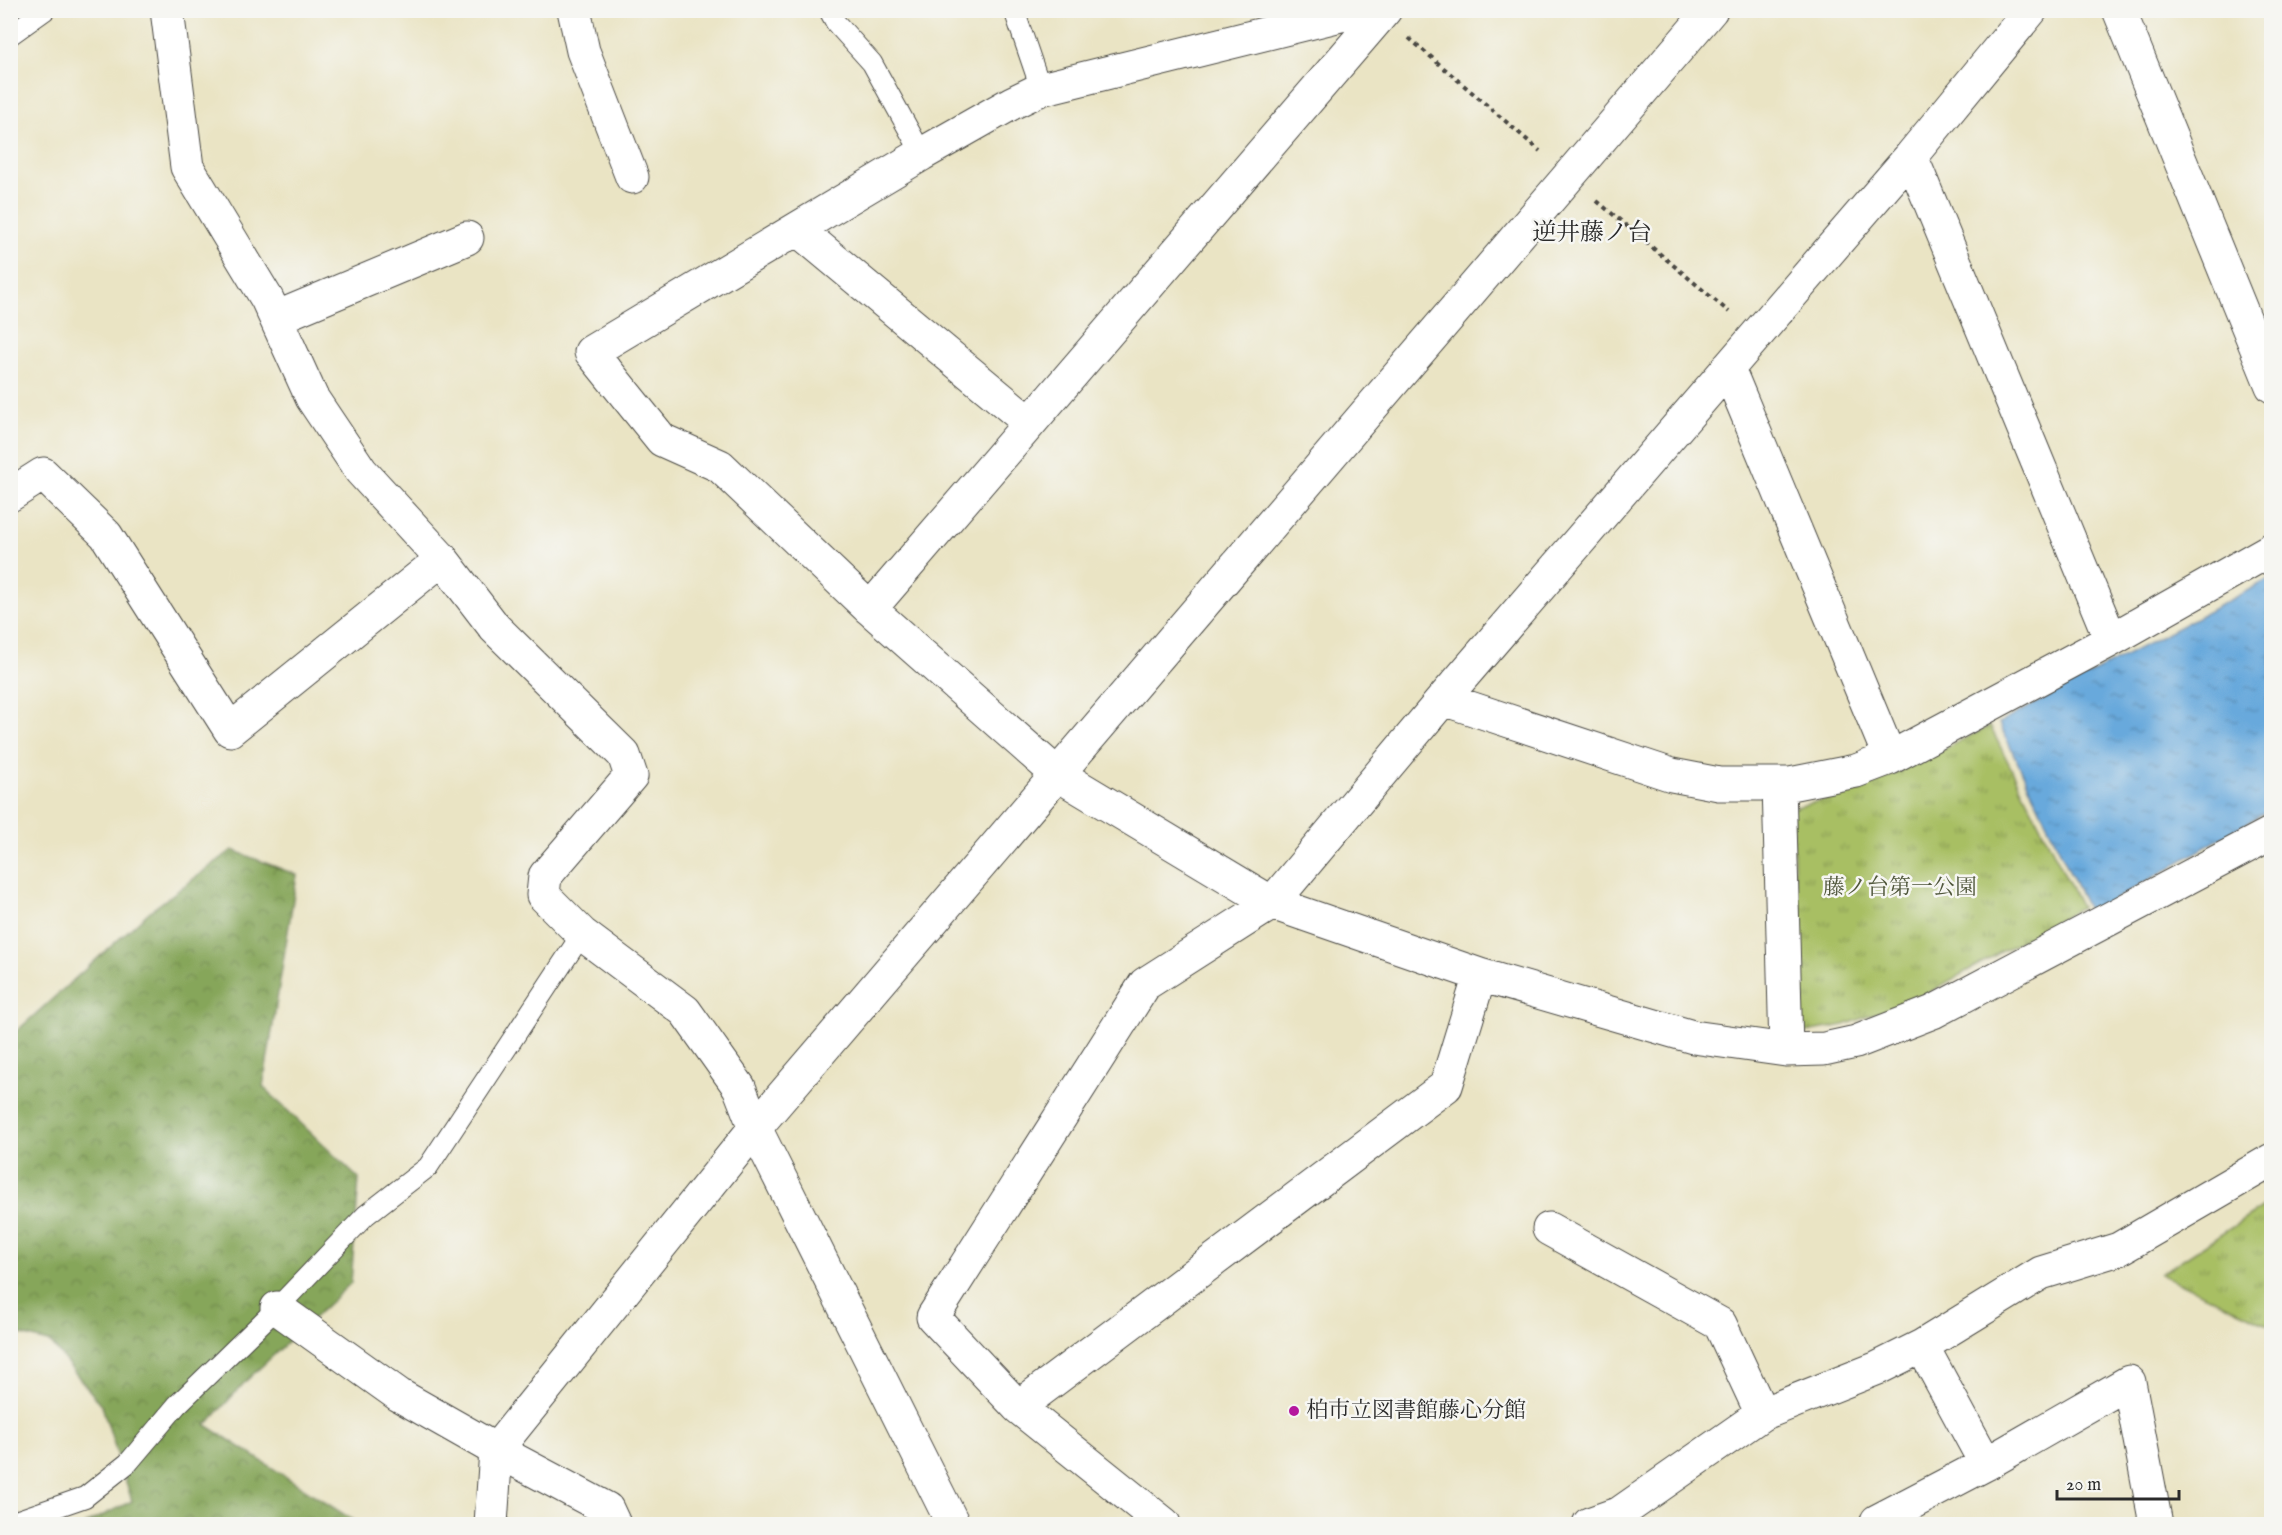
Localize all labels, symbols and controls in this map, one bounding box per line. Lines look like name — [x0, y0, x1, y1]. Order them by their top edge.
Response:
district label: 逆井藤ノ台 — [1532, 218, 1652, 249]
park label: 藤ノ台第一公園 — [1823, 874, 1977, 902]
place label: 柏市立図書館藤心分館 — [1306, 1397, 1526, 1425]
marker: 柏市立図書館藤心分館 — [1287, 1404, 1301, 1418]
scale bar — [2057, 1463, 2178, 1501]
text: 20 m — [2066, 1474, 2101, 1497]

